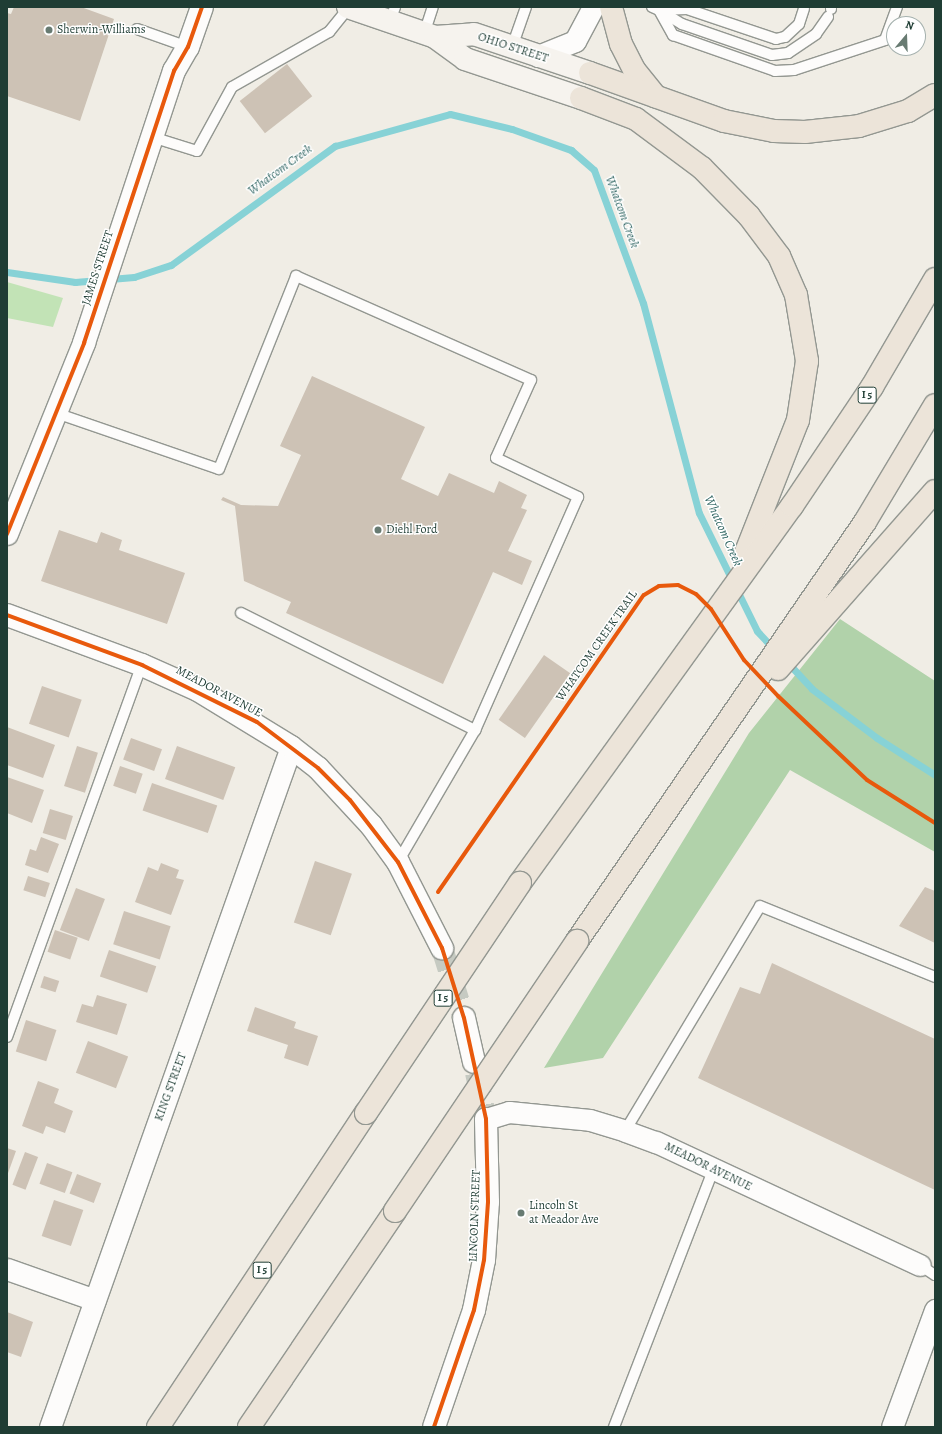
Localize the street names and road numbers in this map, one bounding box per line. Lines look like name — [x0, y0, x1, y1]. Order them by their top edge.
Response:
street label: OHIO STREET — [476, 30, 550, 66]
street label: JAMES STREET — [79, 229, 117, 307]
road number: I 5 — [857, 386, 877, 404]
street label: WHATCOM CREEK TRAIL — [553, 588, 641, 704]
street label: MEADOR AVENUE — [173, 663, 265, 721]
road number: I 5 — [433, 989, 453, 1007]
street label: KING STREET — [152, 1051, 190, 1123]
street label: MEADOR AVENUE — [662, 1140, 754, 1194]
street label: LINCOLN STREET — [466, 1170, 484, 1262]
road number: I 5 — [252, 1261, 272, 1279]

